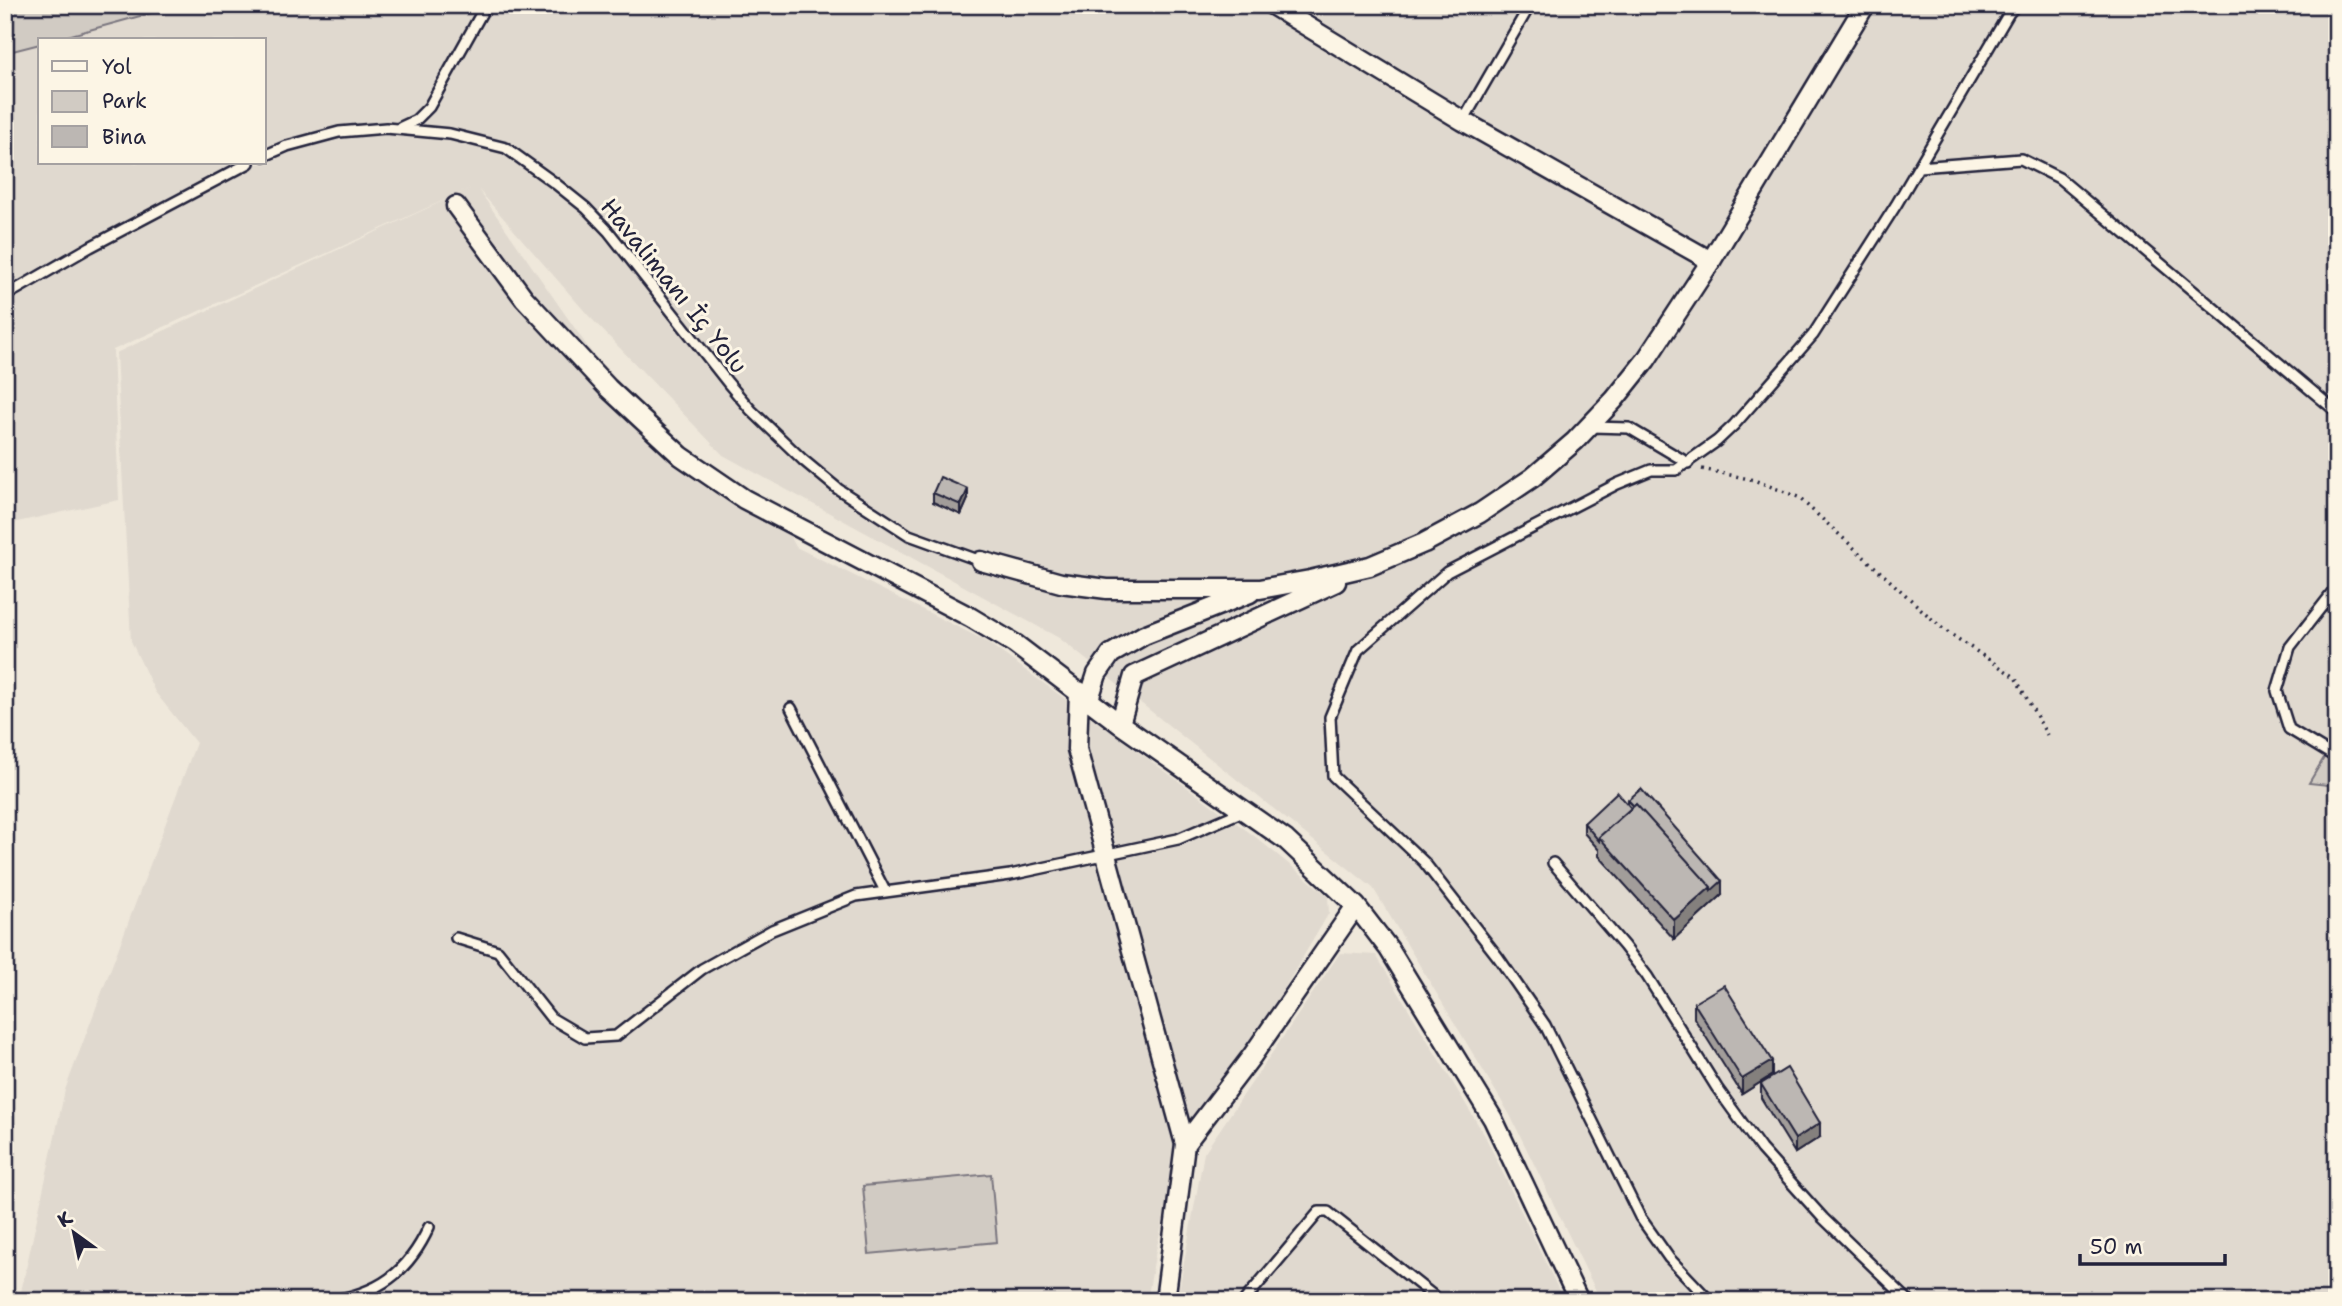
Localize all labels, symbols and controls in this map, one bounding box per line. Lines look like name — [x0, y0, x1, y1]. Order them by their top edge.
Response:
legend — [38, 38, 266, 164]
text: Yol — [102, 53, 132, 81]
text: Park — [102, 87, 147, 115]
text: Bina — [102, 123, 146, 151]
street label: Havalimanı İç Yolu — [593, 192, 755, 380]
north arrow — [38, 1198, 108, 1268]
text: K — [53, 1205, 77, 1233]
scale bar — [2080, 1222, 2225, 1266]
text: 50 m — [2090, 1233, 2143, 1261]

